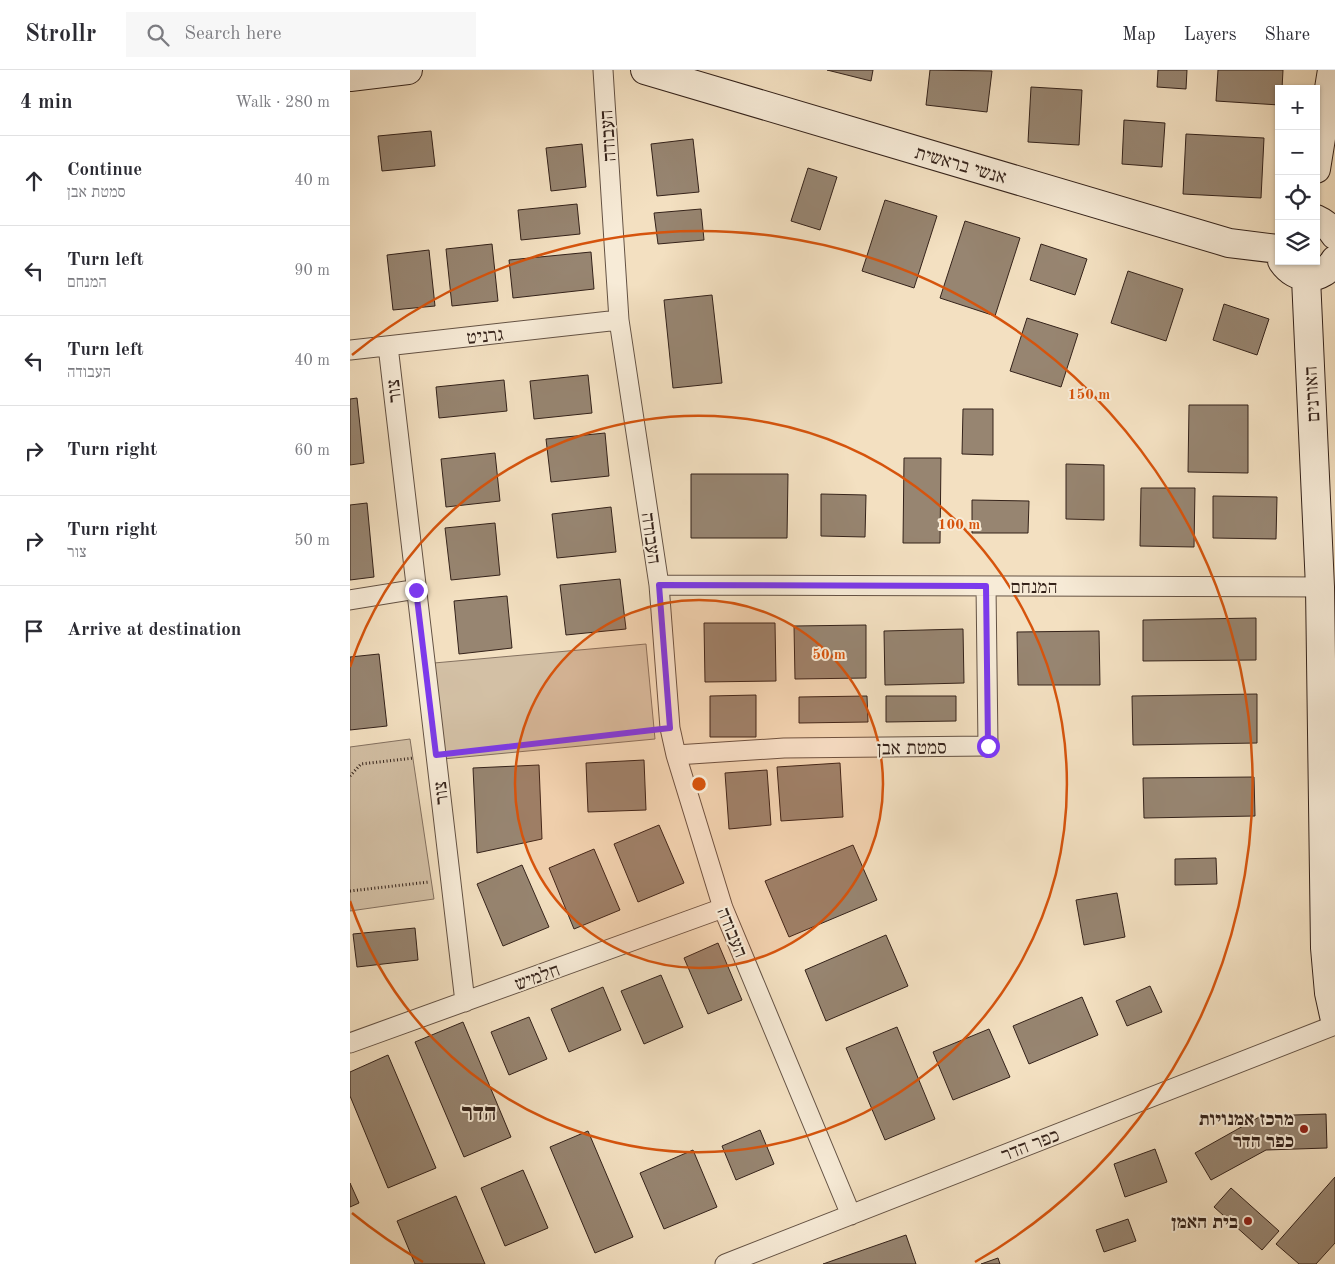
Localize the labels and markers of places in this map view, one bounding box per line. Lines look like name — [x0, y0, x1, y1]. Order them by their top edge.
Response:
centre of rings — [690, 775, 708, 793]
place label: מרכז אמנויות כפר הדר — [1199, 1111, 1294, 1152]
marker: מרכז אמנויות כפר הדר — [1298, 1123, 1310, 1135]
place label: בית האמן — [1171, 1214, 1238, 1233]
marker: בית האמן — [1242, 1215, 1254, 1227]

